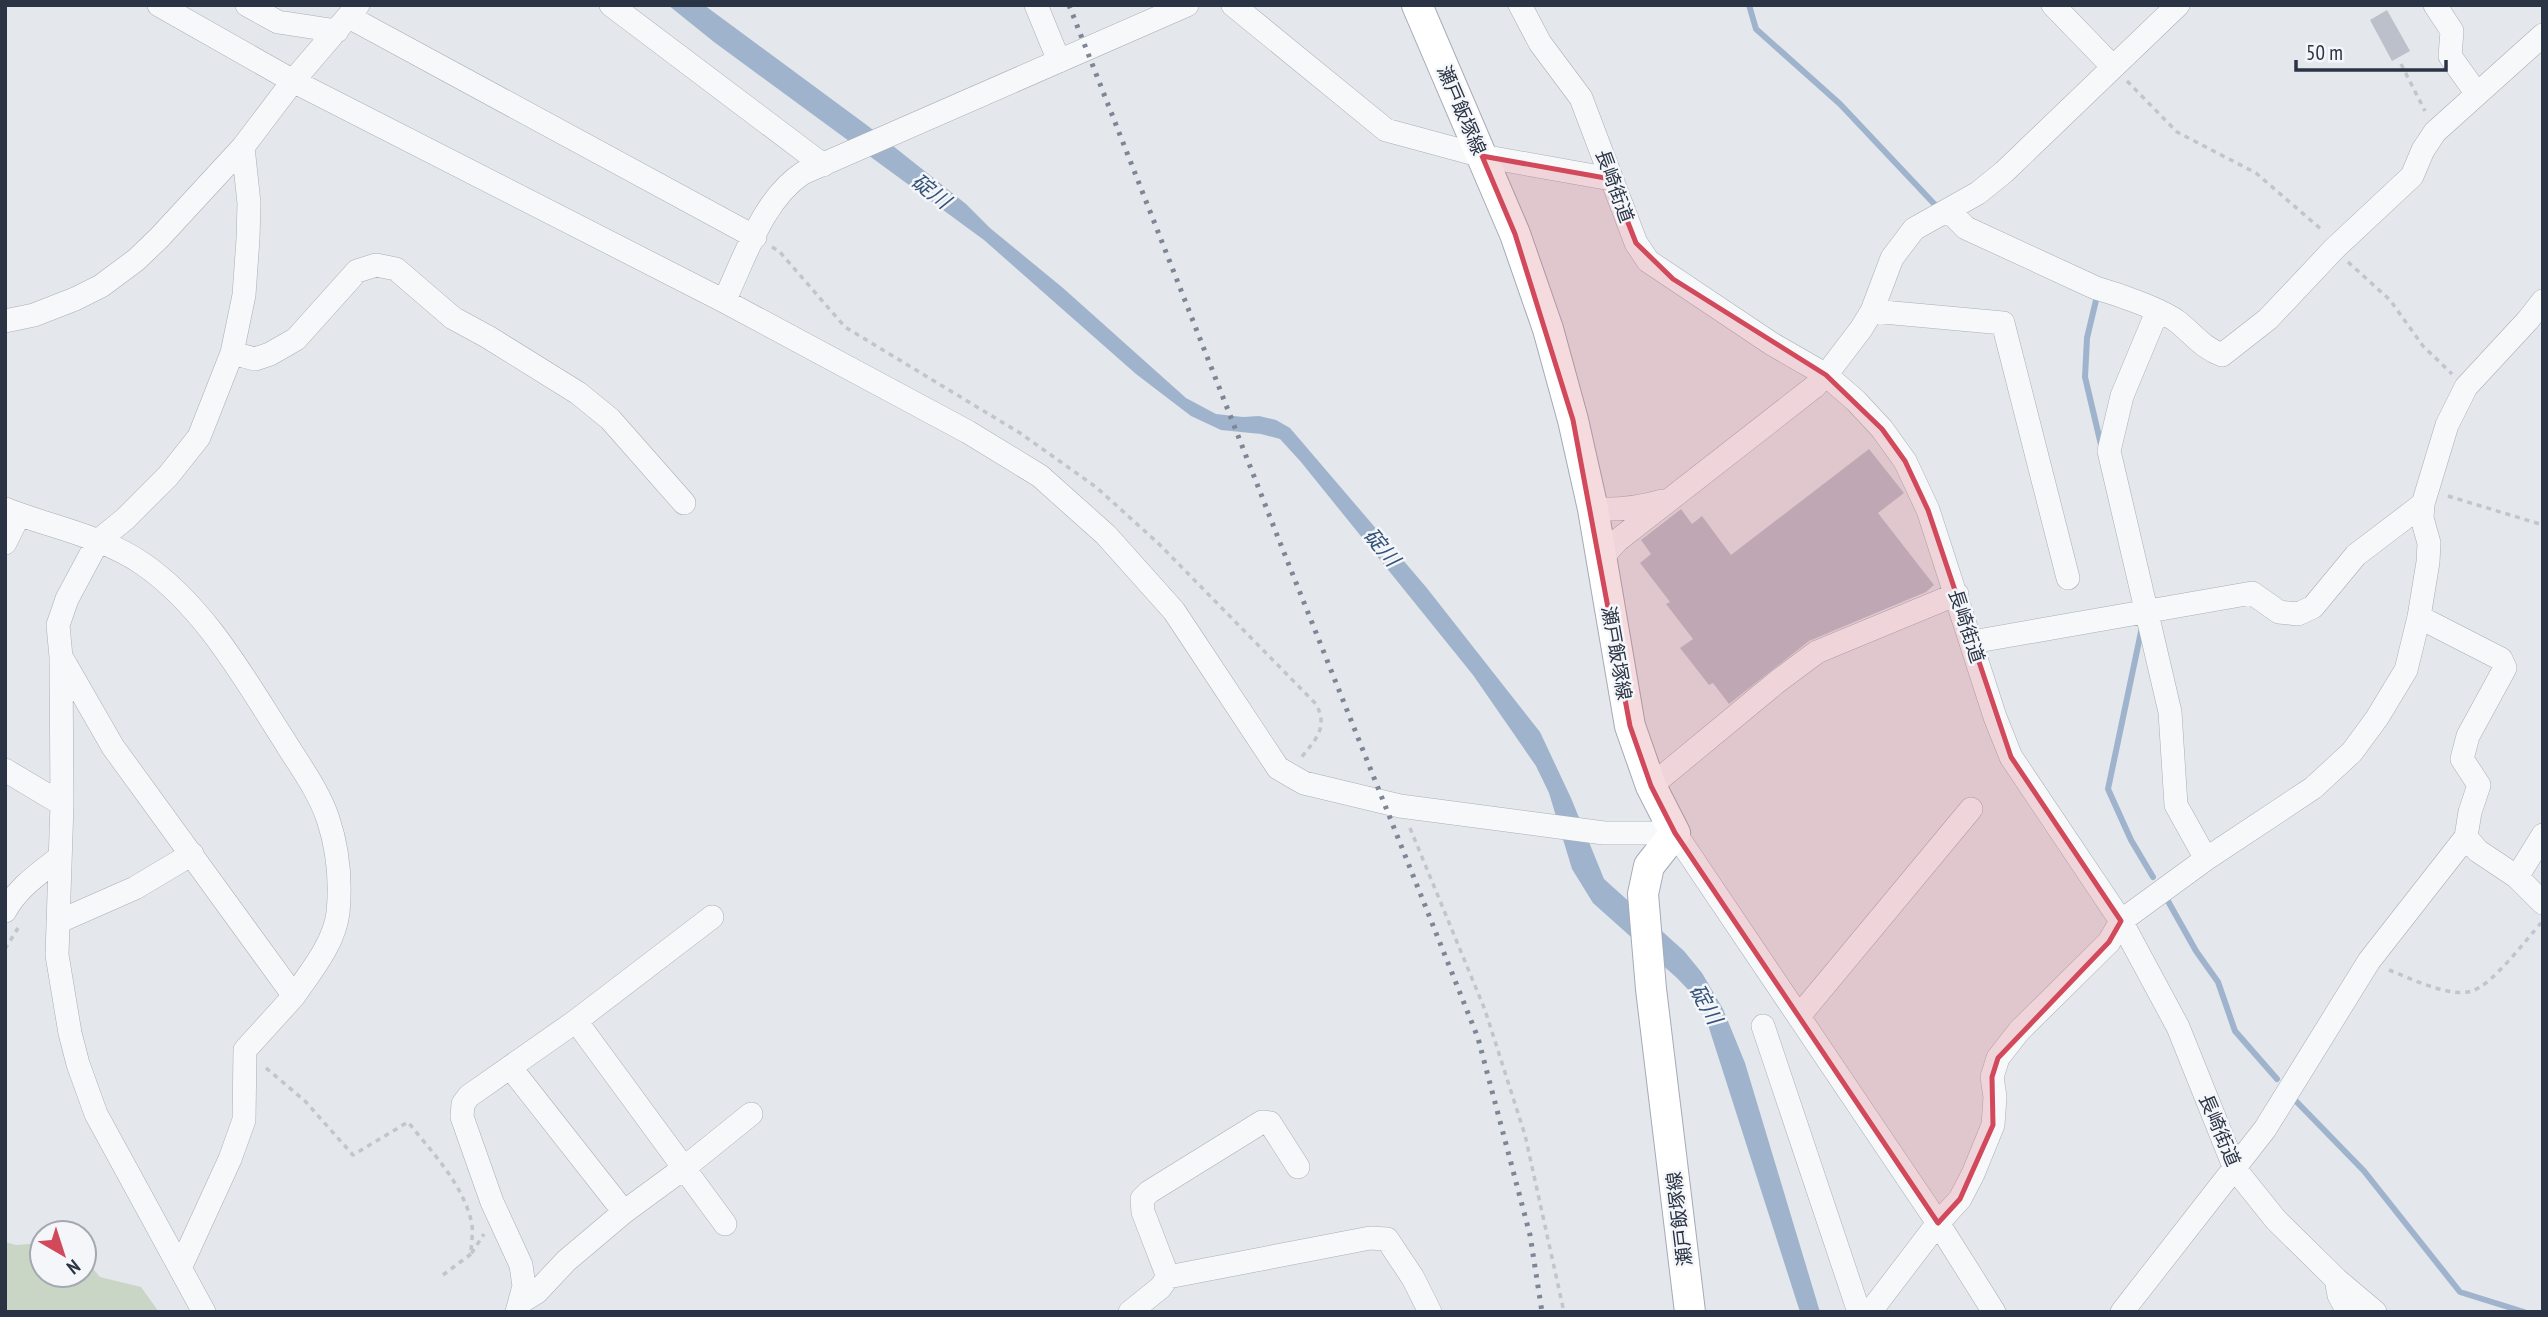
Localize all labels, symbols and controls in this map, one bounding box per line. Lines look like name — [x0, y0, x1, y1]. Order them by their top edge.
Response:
scale bar — [2296, 28, 2446, 72]
text: 50 m — [2306, 39, 2343, 66]
street label: 瀬戸飯塚線 — [1432, 62, 1492, 158]
street label: 長崎街道 — [1591, 146, 1639, 226]
water label: 碇川 — [906, 168, 957, 216]
water label: 碇川 — [1358, 522, 1407, 573]
street label: 長崎街道 — [1944, 586, 1990, 666]
street label: 瀬戸飯塚線 — [1597, 604, 1637, 702]
water label: 碇川 — [1684, 979, 1729, 1031]
street label: 長崎街道 — [2194, 1090, 2246, 1170]
street label: 瀬戸飯塚線 — [1661, 1170, 1697, 1268]
north arrow — [28, 1219, 98, 1289]
text: N — [62, 1255, 85, 1280]

